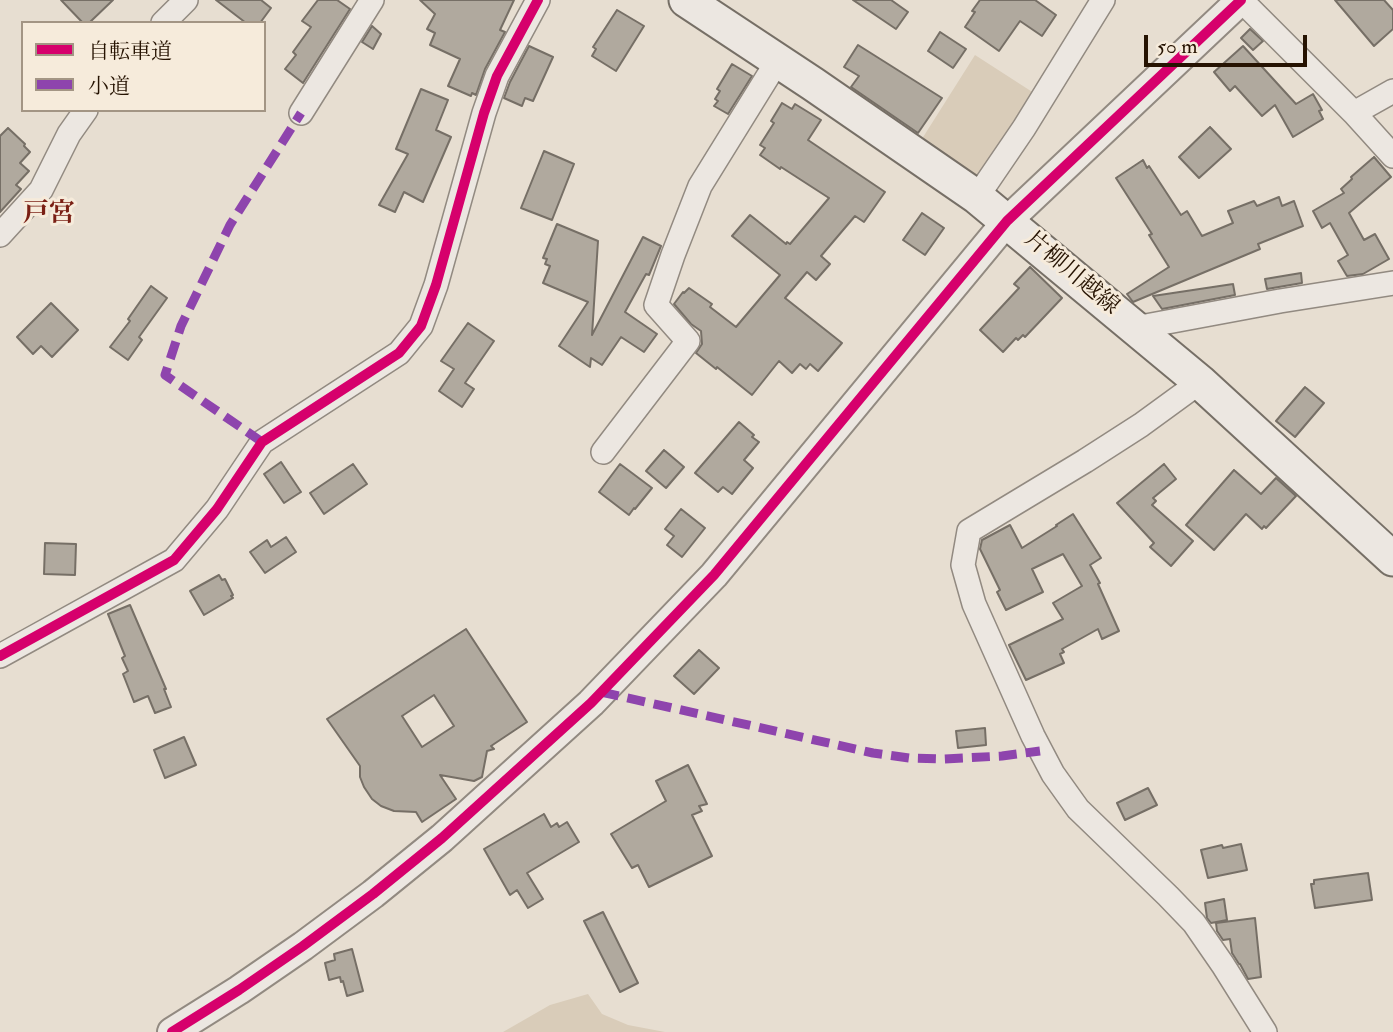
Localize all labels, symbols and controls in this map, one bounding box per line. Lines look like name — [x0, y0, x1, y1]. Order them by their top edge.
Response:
legend — [21, 21, 266, 112]
scale bar — [1148, 21, 1311, 65]
text: 50 m — [1157, 33, 1198, 60]
text: 自転車道 — [88, 38, 172, 65]
text: 小道 — [88, 73, 130, 100]
district label: 戸宮 — [23, 199, 75, 231]
street label: 片柳川越線 — [1018, 226, 1124, 322]

